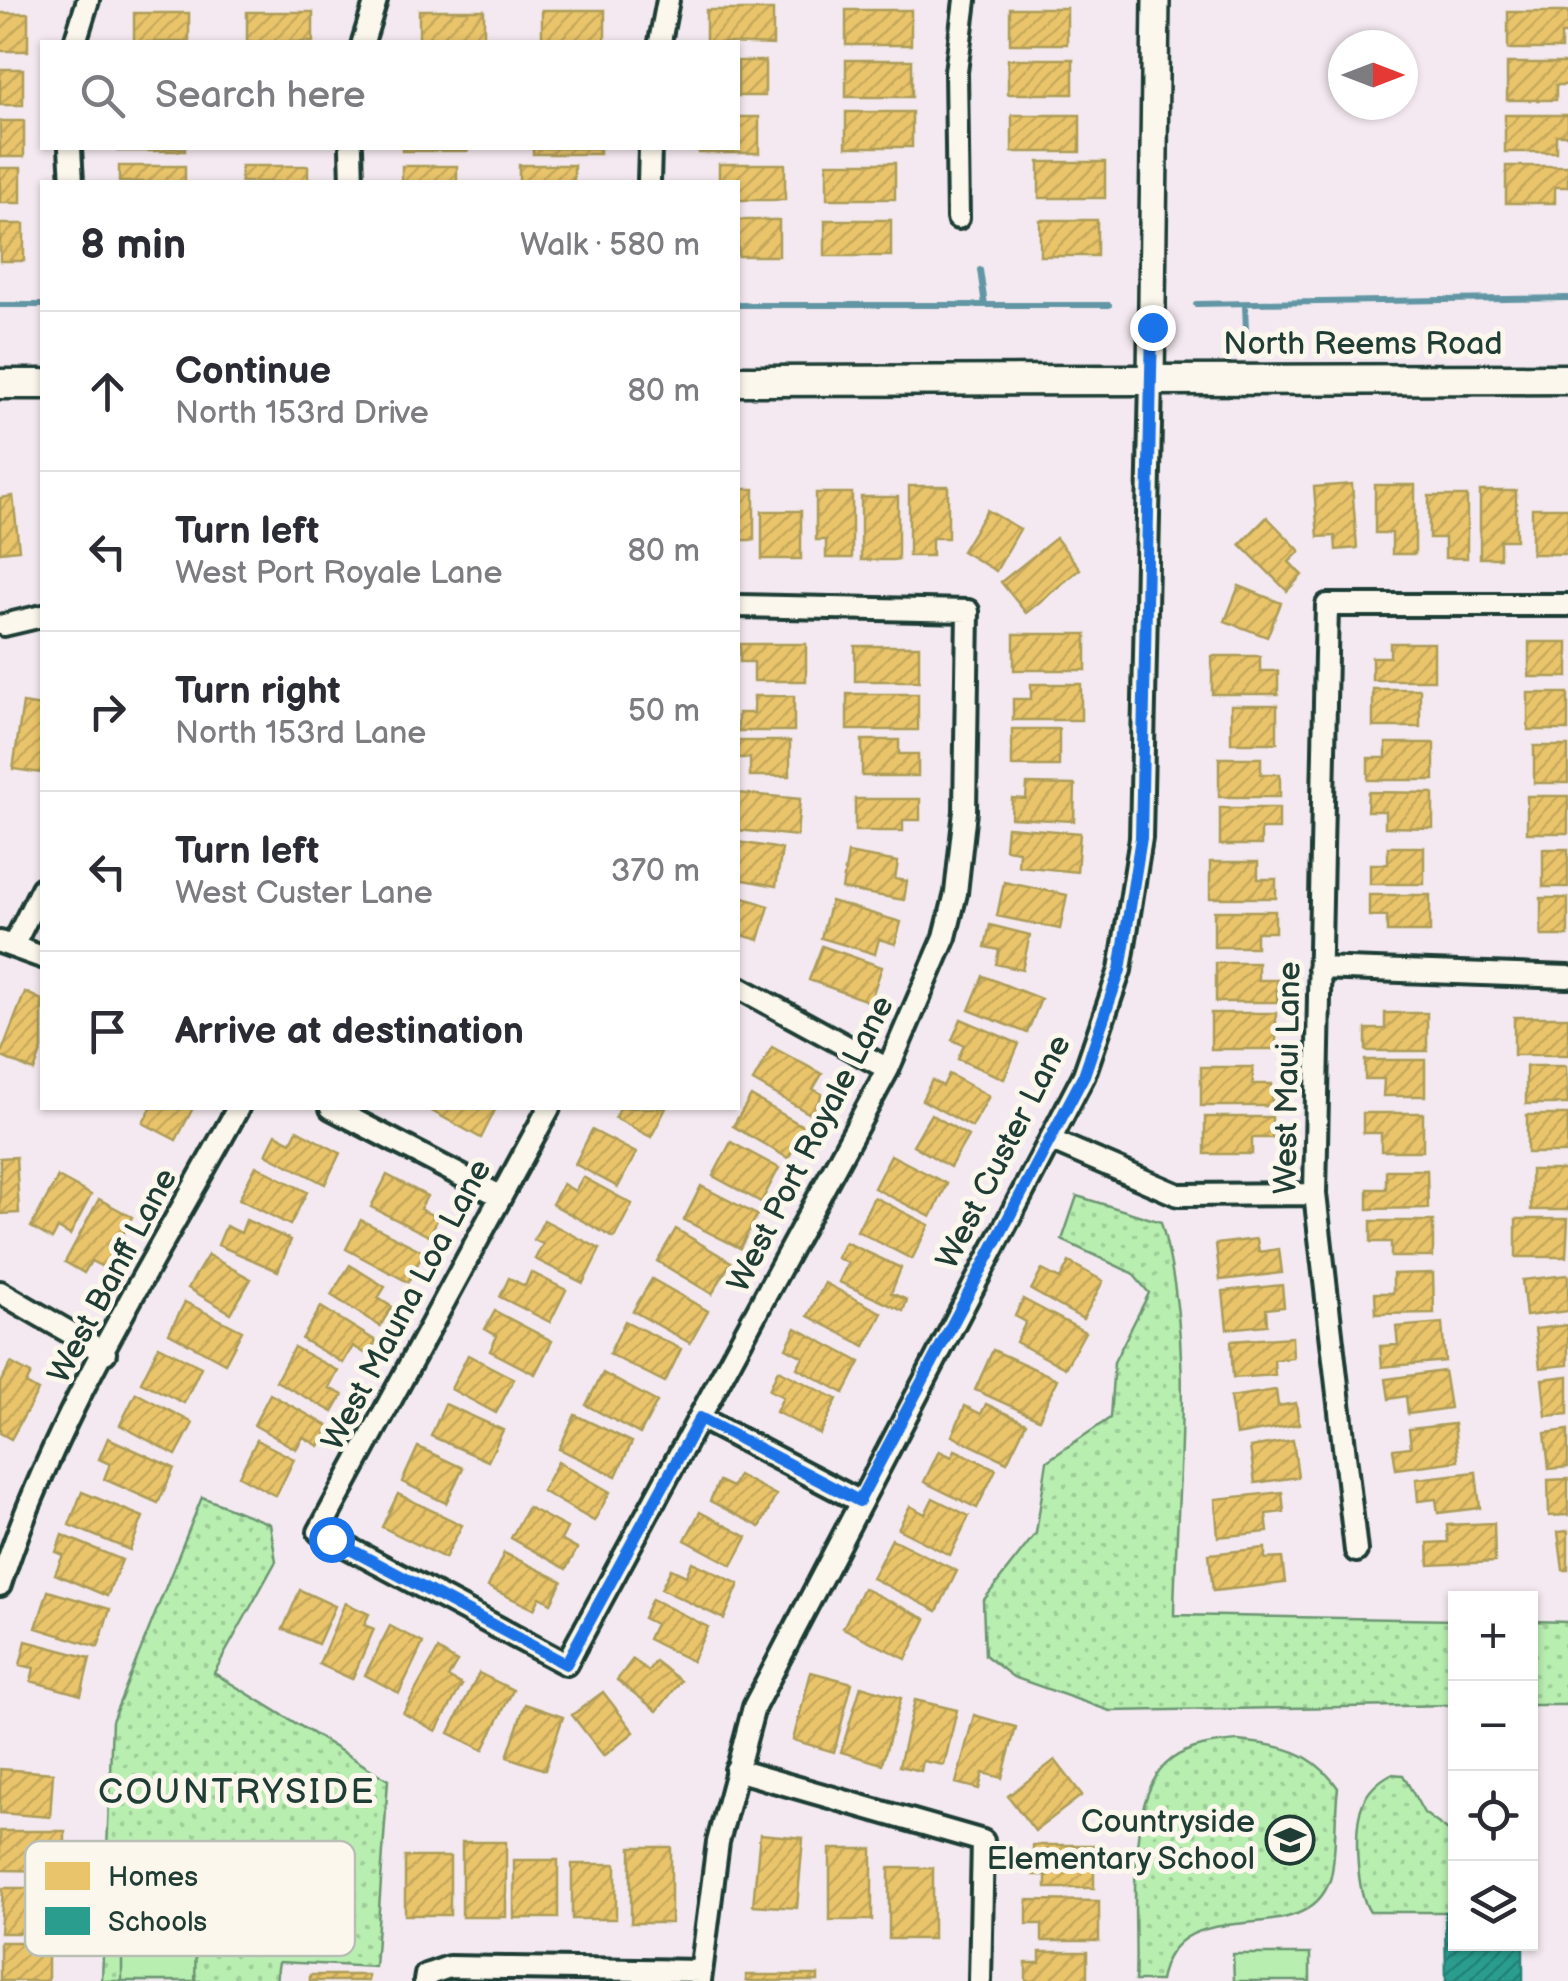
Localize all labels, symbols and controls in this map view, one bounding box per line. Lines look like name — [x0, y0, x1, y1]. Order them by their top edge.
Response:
north arrow — [1328, 30, 1418, 120]
search box — [40, 40, 740, 150]
icon: search — [75, 68, 130, 123]
text: Search here — [155, 73, 366, 118]
text: 8 min — [80, 220, 186, 271]
text: Walk · 580 m — [520, 226, 700, 265]
route end — [1130, 305, 1176, 351]
street label: North Reems Road — [1223, 325, 1503, 364]
text: Continue — [175, 349, 331, 394]
icon: ahead — [80, 364, 135, 419]
text: 80 m — [627, 372, 700, 411]
text: North 153rd Drive — [175, 394, 429, 433]
text: Turn left — [175, 509, 319, 554]
icon: left — [80, 524, 135, 579]
text: 80 m — [627, 532, 700, 571]
text: West Port Royale Lane — [175, 554, 502, 593]
text: Turn right — [175, 669, 340, 714]
icon: right — [80, 684, 135, 739]
text: 50 m — [628, 692, 700, 731]
text: North 153rd Lane — [175, 714, 426, 753]
text: Turn left — [175, 829, 319, 874]
icon: left — [80, 844, 135, 899]
text: 370 m — [611, 852, 700, 891]
text: West Custer Lane — [175, 874, 433, 913]
street label: West Maui Lane — [1266, 961, 1310, 1195]
street label: West Port Royale Lane — [719, 989, 903, 1299]
icon: arrive — [80, 1004, 135, 1059]
text: Arrive at destination — [175, 1009, 524, 1054]
street label: West Custer Lane — [928, 1028, 1080, 1276]
street label: West Mauna Loa Lane — [314, 1153, 500, 1457]
street label: West Banff Lane — [40, 1162, 186, 1390]
route start — [309, 1517, 355, 1563]
map controls — [1448, 1591, 1538, 1951]
button: + — [1448, 1591, 1538, 1681]
button: − — [1448, 1681, 1538, 1771]
district label: COUNTRYSIDE — [98, 1771, 376, 1814]
button: locate — [1448, 1771, 1538, 1861]
place label: Countryside Elementary School — [986, 1803, 1255, 1879]
school or university icon: Countryside Elementary School — [1264, 1814, 1316, 1866]
legend — [25, 1841, 355, 1956]
text: Homes — [108, 1861, 198, 1894]
button: layers — [1448, 1861, 1538, 1951]
text: Schools — [108, 1906, 207, 1939]

